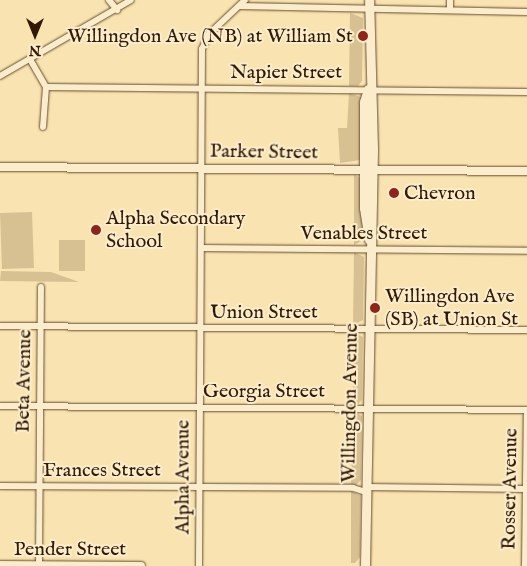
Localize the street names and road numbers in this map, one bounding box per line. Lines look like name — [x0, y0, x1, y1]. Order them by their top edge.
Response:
street label: Napier Street — [230, 60, 342, 84]
street label: Parker Street — [210, 139, 318, 165]
street label: Venables Street — [301, 221, 427, 245]
street label: Union Street — [210, 300, 318, 324]
street label: Willingdon Avenue — [337, 323, 363, 483]
street label: Beta Avenue — [11, 329, 37, 433]
street label: Georgia Street — [203, 379, 325, 403]
street label: Alpha Avenue — [171, 420, 195, 534]
street label: Rosser Avenue — [497, 428, 523, 550]
street label: Frances Street — [43, 458, 161, 482]
street label: Pender Street — [14, 537, 126, 561]

